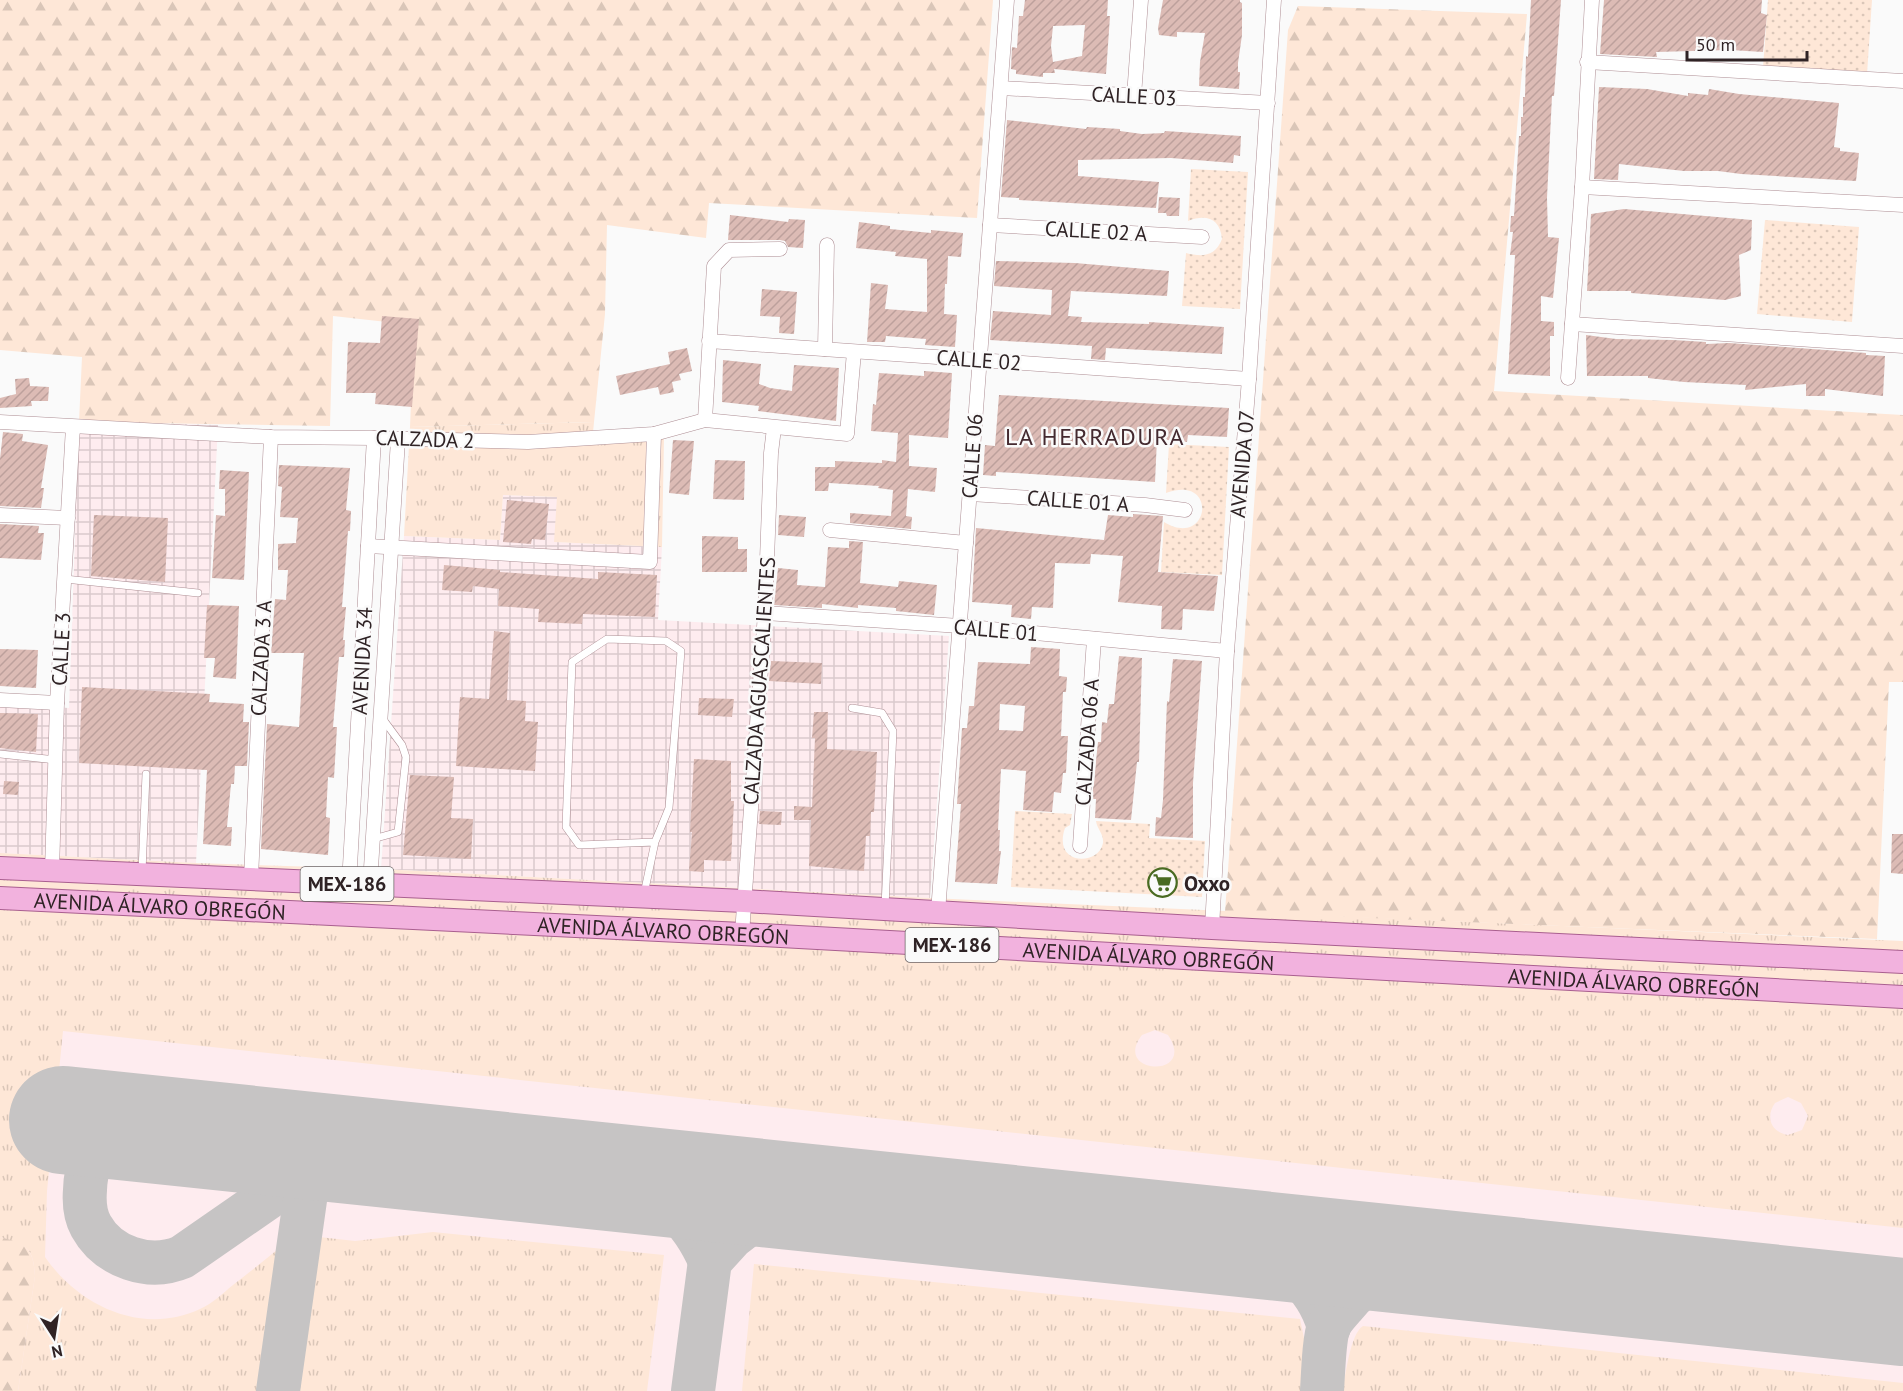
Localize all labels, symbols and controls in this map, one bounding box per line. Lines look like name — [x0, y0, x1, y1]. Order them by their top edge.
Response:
scale bar — [1687, 24, 1807, 62]
text: 50 m — [1696, 33, 1735, 56]
street label: CALLE 03 — [1091, 80, 1177, 112]
street label: CALLE 02 A — [1044, 215, 1149, 247]
street label: CALLE 02 — [936, 344, 1022, 376]
street label: AVENIDA 07 — [1224, 409, 1260, 519]
street label: CALLE 06 — [956, 413, 988, 499]
district label: LA HERRADURA — [1005, 421, 1185, 452]
street label: CALZADA 2 — [375, 424, 475, 454]
street label: CALLE 01 A — [1026, 484, 1131, 518]
street label: CALZADA AGUASCALIENTES — [737, 556, 781, 806]
street label: CALZADA 3 A — [244, 599, 278, 717]
street label: AVENIDA 34 — [346, 606, 378, 716]
street label: CALLE 3 — [46, 611, 76, 687]
street label: CALLE 01 — [952, 613, 1040, 647]
street label: CALZADA 06 A — [1069, 677, 1105, 807]
road number: MEX-186 — [300, 867, 394, 901]
supermarket icon: Oxxo — [1147, 867, 1179, 899]
place label: Oxxo — [1184, 870, 1230, 897]
street label: AVENIDA ÁLVARO OBREGÓN — [33, 886, 286, 925]
street label: AVENIDA ÁLVARO OBREGÓN — [537, 911, 790, 950]
road number: MEX-186 — [906, 928, 998, 962]
street label: AVENIDA ÁLVARO OBREGÓN — [1022, 936, 1275, 976]
street label: AVENIDA ÁLVARO OBREGÓN — [1507, 962, 1760, 1003]
north arrow — [24, 1307, 84, 1367]
text: N — [50, 1341, 64, 1363]

